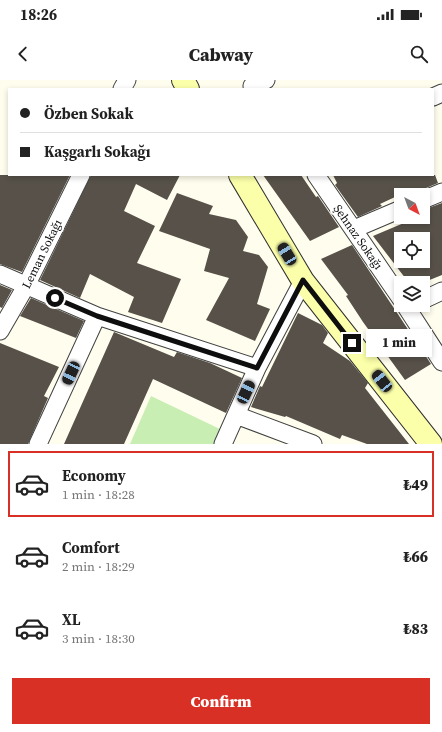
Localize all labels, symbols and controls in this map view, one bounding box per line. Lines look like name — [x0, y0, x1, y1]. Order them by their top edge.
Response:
text: 18:26 — [20, 4, 57, 25]
text: Cabway — [189, 42, 253, 67]
icon: back — [12, 43, 34, 65]
icon: search — [408, 43, 430, 65]
text: Özben Sokak — [44, 103, 133, 124]
text: Kaşgarlı Sokağı — [44, 141, 150, 162]
north arrow — [394, 188, 430, 224]
map controls — [394, 188, 430, 312]
street label: Şehnaz Sokağı — [330, 201, 387, 273]
street label: Leman Sokağı — [18, 216, 66, 291]
button: locate — [394, 232, 430, 268]
car — [276, 241, 298, 267]
button: layers — [394, 276, 430, 312]
route start — [46, 289, 64, 307]
callout: 1 min — [366, 329, 432, 357]
route end — [343, 334, 361, 352]
text: 1 min — [382, 334, 416, 351]
car — [60, 360, 82, 386]
car — [370, 368, 394, 394]
car — [235, 379, 257, 405]
text: Economy — [62, 465, 126, 486]
icon: car — [14, 466, 50, 502]
text: ₺49 — [403, 474, 428, 495]
text: 1 min · 18:28 — [62, 486, 135, 503]
text: Comfort — [62, 537, 120, 558]
icon: car — [14, 538, 50, 574]
text: ₺66 — [403, 546, 428, 567]
text: 2 min · 18:29 — [62, 558, 135, 575]
text: XL — [62, 609, 81, 630]
icon: car — [14, 610, 50, 646]
text: ₺83 — [403, 618, 428, 639]
text: 3 min · 18:30 — [62, 630, 135, 647]
button: Confirm — [12, 678, 430, 724]

